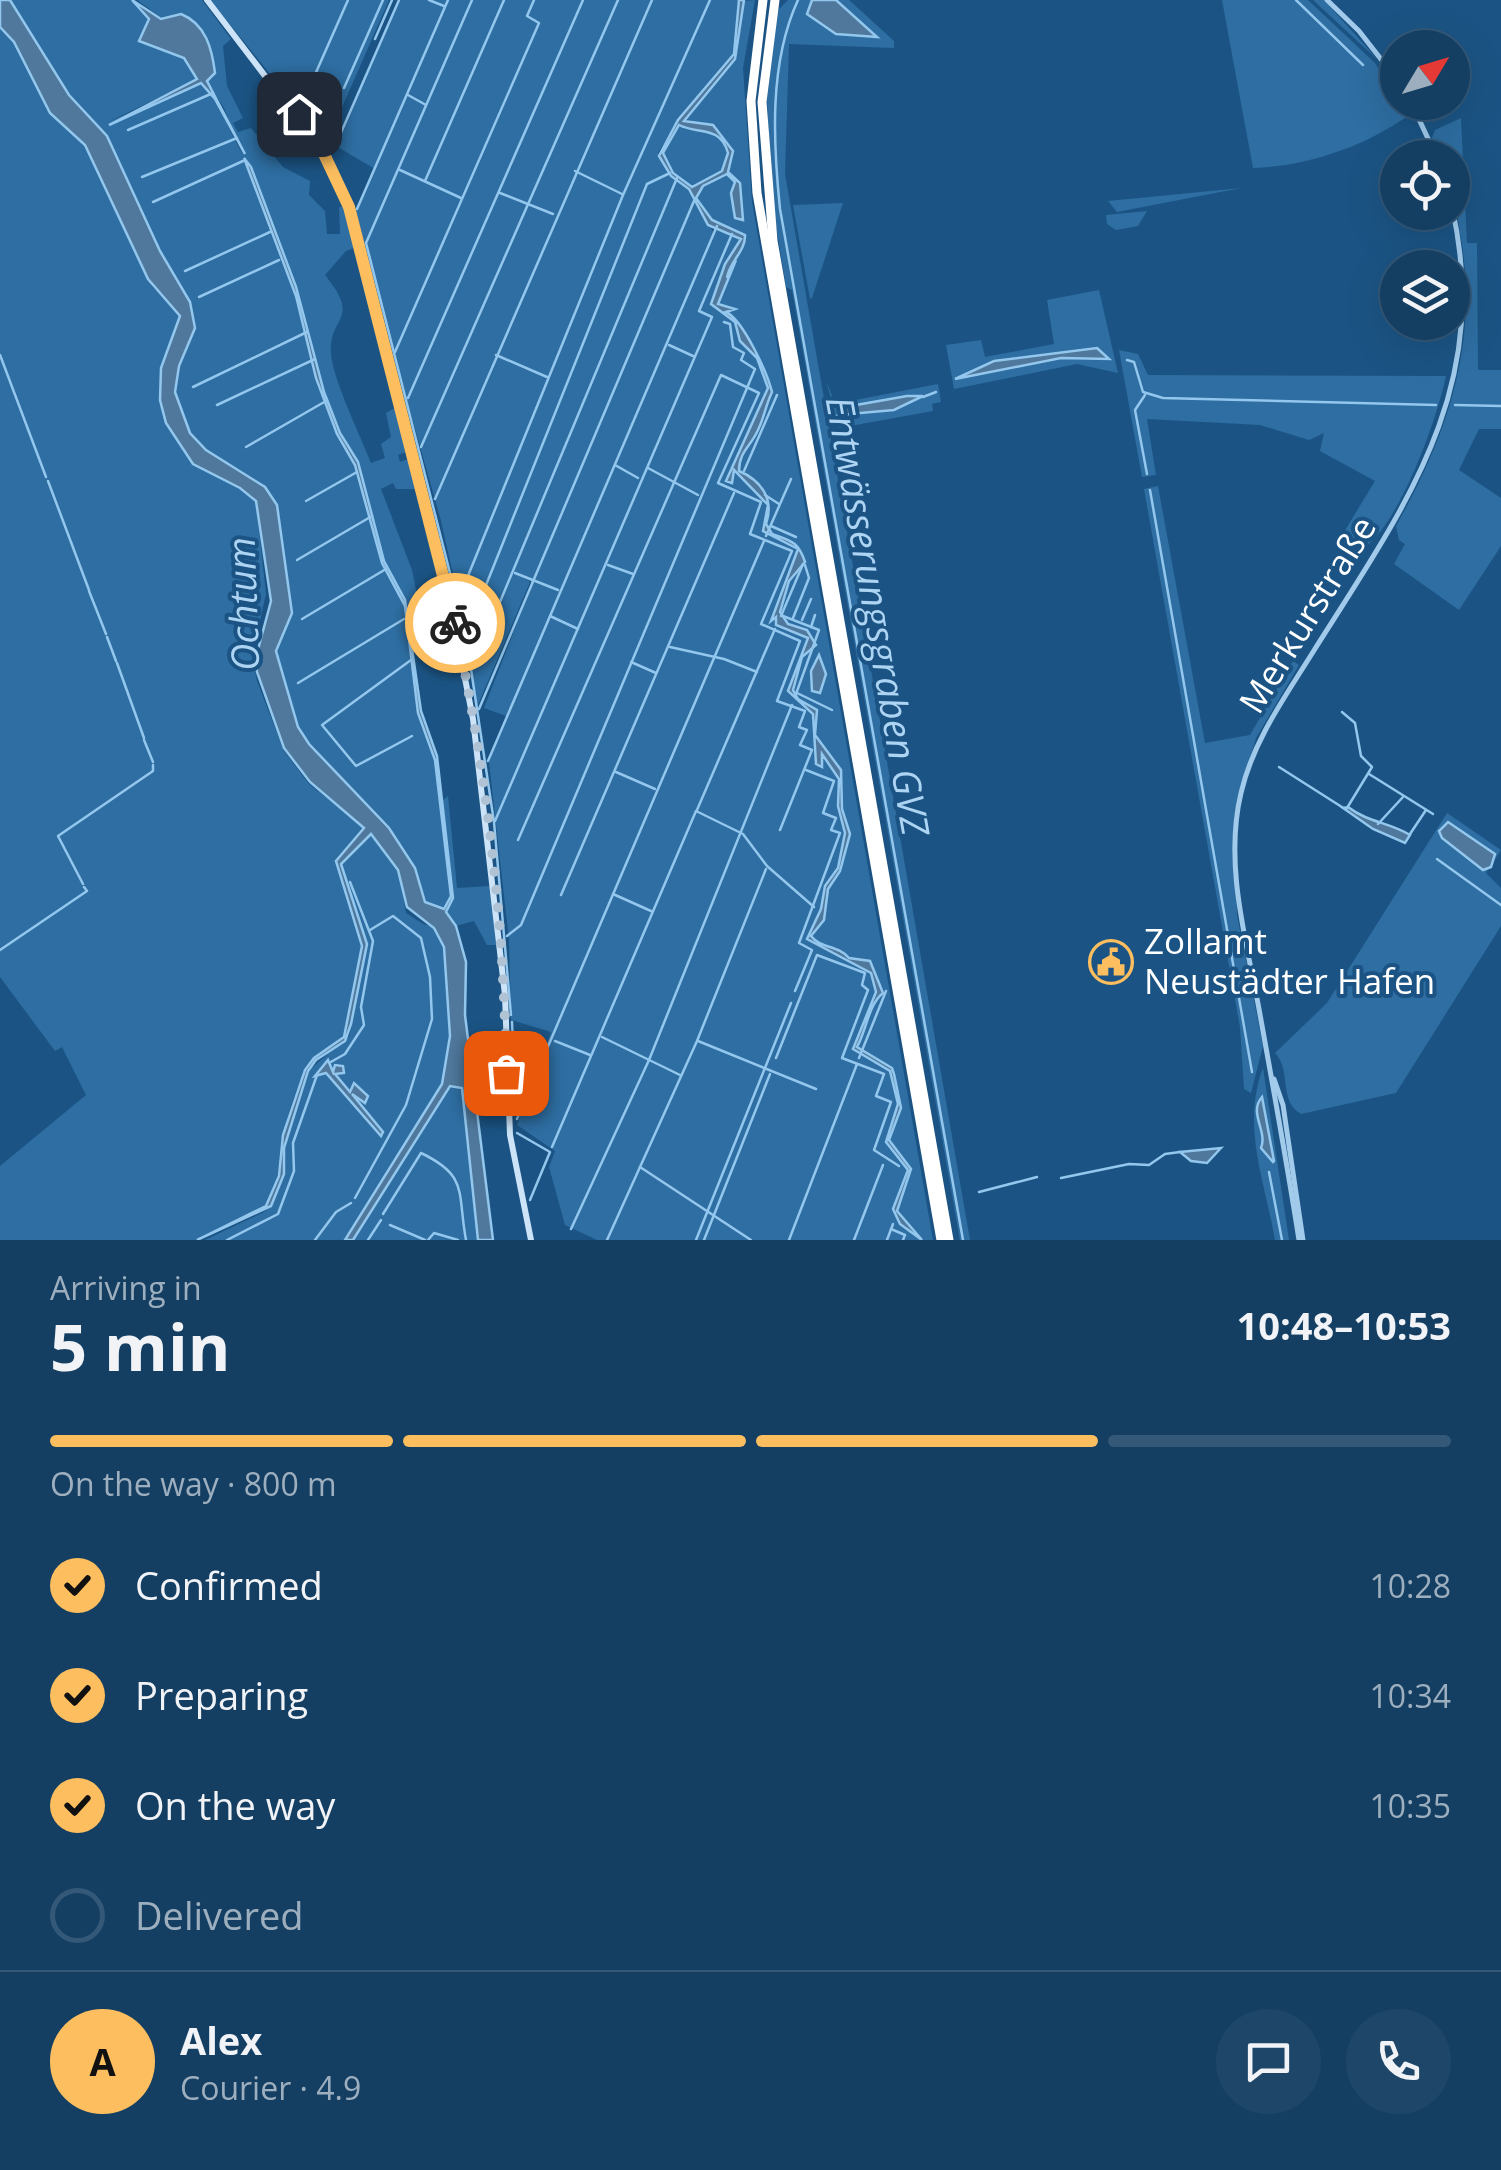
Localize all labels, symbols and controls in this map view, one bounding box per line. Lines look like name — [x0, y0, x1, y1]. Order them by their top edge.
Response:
north arrow — [1380, 30, 1470, 120]
map controls — [1380, 30, 1470, 340]
pin — [257, 72, 342, 157]
icon: home — [272, 87, 327, 142]
button: locate — [1380, 140, 1470, 230]
button: layers — [1380, 250, 1470, 340]
water label: Entwässerungsgraben GVZ — [815, 392, 944, 841]
street label: Merkurstraße — [1227, 507, 1386, 722]
water label: Ochtum — [214, 536, 270, 672]
courier — [405, 573, 505, 673]
icon: bike — [428, 596, 483, 651]
place label: Zollamt Neustädter Hafen — [1144, 917, 1435, 1004]
public building icon: Zollamt Neustädter Hafen — [1088, 939, 1134, 985]
pin — [464, 1031, 549, 1116]
icon: bag — [479, 1046, 534, 1101]
text: Arriving in — [50, 1266, 202, 1309]
text: 10:48–10:53 — [1237, 1299, 1451, 1351]
text: 5 min — [50, 1302, 230, 1390]
text: On the way · 800 m — [50, 1462, 337, 1505]
icon: check — [50, 1558, 105, 1613]
text: Confirmed — [135, 1559, 323, 1611]
text: 10:28 — [1369, 1564, 1451, 1607]
icon: check — [50, 1668, 105, 1723]
text: Preparing — [135, 1669, 308, 1721]
text: 10:34 — [1369, 1674, 1451, 1717]
icon: check — [50, 1778, 105, 1833]
text: On the way — [135, 1779, 335, 1831]
text: 10:35 — [1369, 1784, 1451, 1827]
text: Delivered — [135, 1889, 304, 1941]
button: chat — [1216, 2009, 1321, 2114]
button: phone — [1346, 2009, 1451, 2114]
text: Alex — [180, 2014, 262, 2066]
text: A — [89, 2035, 116, 2087]
text: Courier · 4.9 — [180, 2066, 361, 2109]

